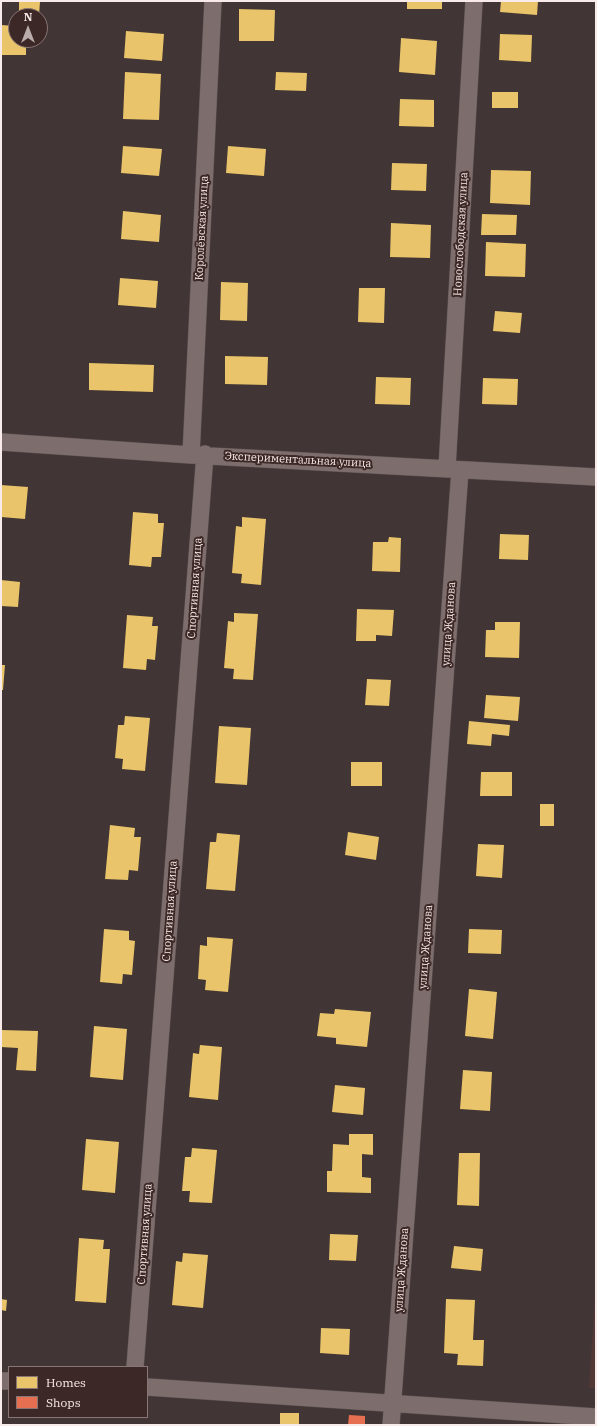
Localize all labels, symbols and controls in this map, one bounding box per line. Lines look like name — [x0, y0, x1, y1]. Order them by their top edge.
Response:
north arrow — [8, 8, 48, 48]
text: N — [24, 10, 32, 24]
street label: Новослободская улица — [451, 172, 471, 296]
street label: Королёвская улица — [193, 175, 211, 281]
street label: Экспериментальная улица — [224, 450, 372, 470]
street label: Спортивная улица — [185, 537, 205, 639]
street label: улица Жданова — [439, 581, 459, 667]
street label: Спортивная улица — [160, 860, 180, 962]
street label: улица Жданова — [416, 904, 436, 990]
street label: Спортивная улица — [135, 1183, 155, 1285]
street label: улица Жданова — [392, 1227, 412, 1313]
legend — [8, 1366, 148, 1418]
text: Homes — [46, 1375, 86, 1390]
text: Shops — [46, 1395, 81, 1410]

